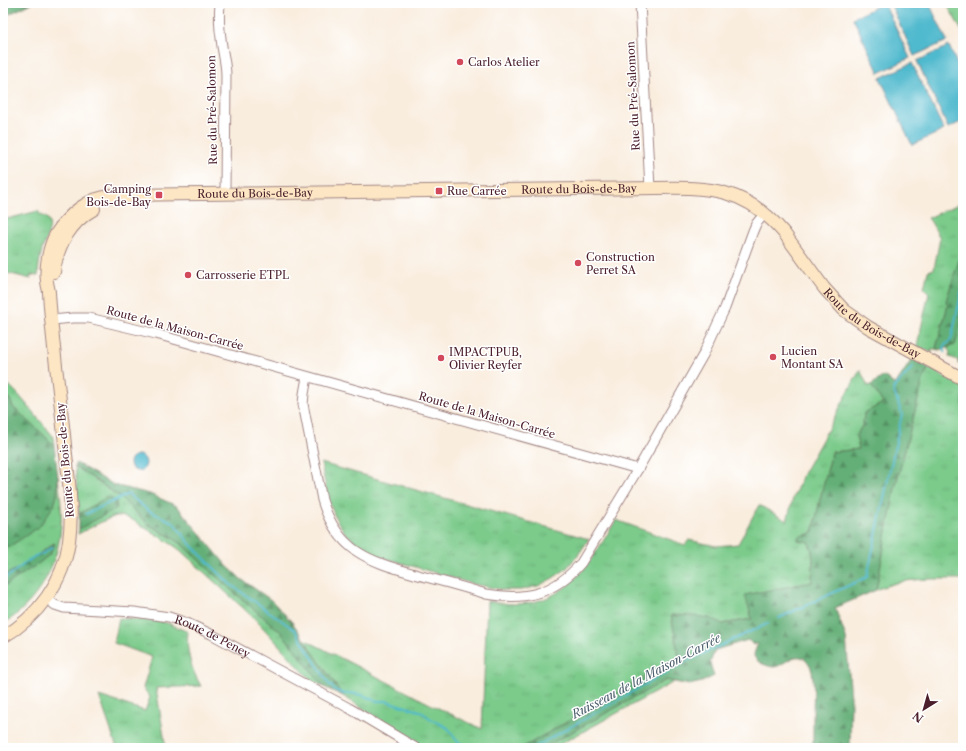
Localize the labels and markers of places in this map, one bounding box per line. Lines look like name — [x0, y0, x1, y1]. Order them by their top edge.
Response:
place label: Carlos Atelier — [468, 55, 540, 69]
marker: Carlos Atelier — [455, 57, 465, 67]
place label: Camping Bois-de-Bay — [86, 182, 152, 209]
place label: Rue Carrée — [447, 184, 507, 198]
marker: Rue Carrée — [434, 186, 444, 196]
marker: Camping Bois-de-Bay — [154, 190, 164, 200]
place label: Construction Perret SA — [586, 250, 655, 277]
marker: Construction Perret SA — [573, 258, 583, 268]
place label: Carrosserie ETPL — [196, 268, 290, 282]
marker: Carrosserie ETPL — [183, 270, 193, 280]
place label: Lucien Montant SA — [781, 344, 844, 371]
place label: IMPACTPUB, Olivier Reyfer — [449, 345, 522, 372]
marker: Lucien Montant SA — [768, 352, 778, 362]
marker: IMPACTPUB, Olivier Reyfer — [436, 353, 446, 363]

